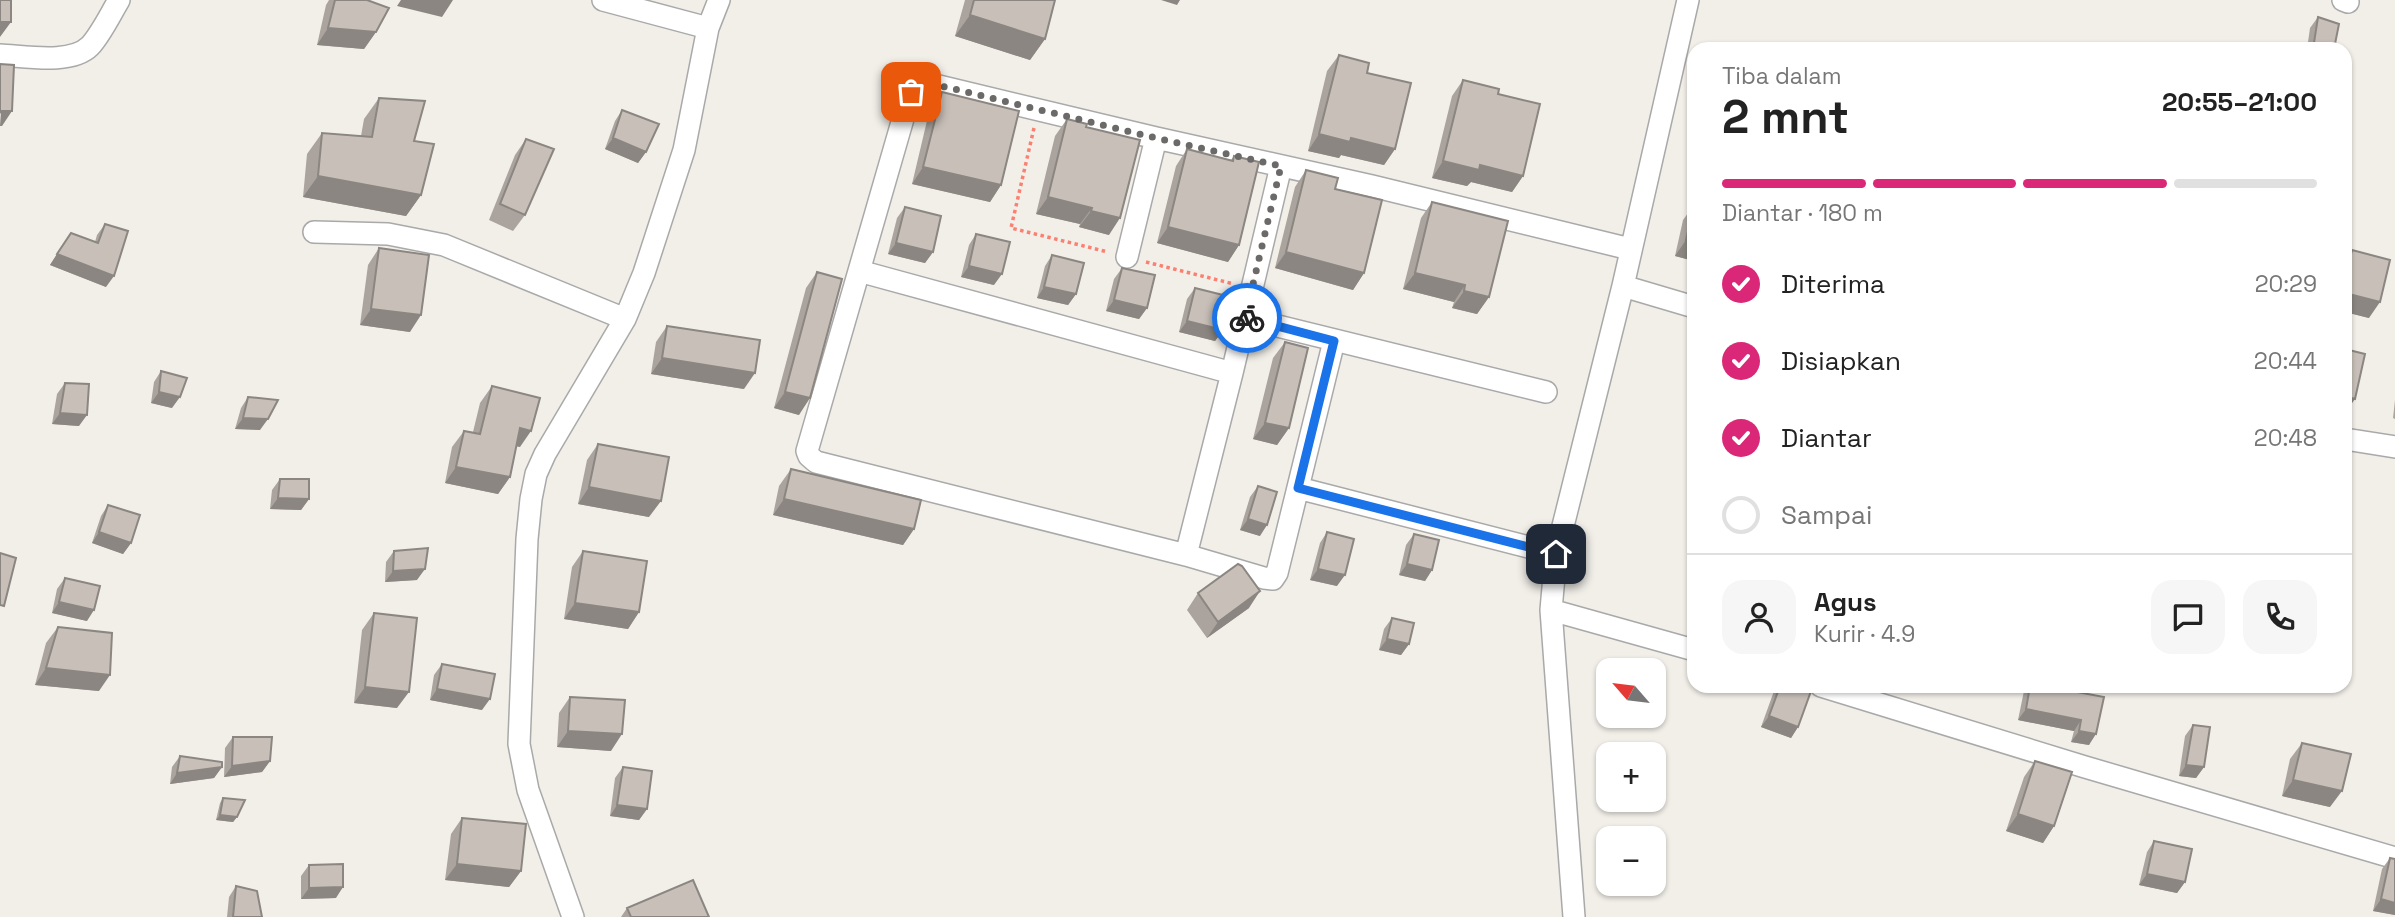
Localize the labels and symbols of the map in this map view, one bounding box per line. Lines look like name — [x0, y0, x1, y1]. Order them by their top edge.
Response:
pin — [881, 62, 941, 122]
courier — [1212, 283, 1282, 353]
pin — [1526, 524, 1586, 584]
north arrow — [1596, 658, 1666, 728]

